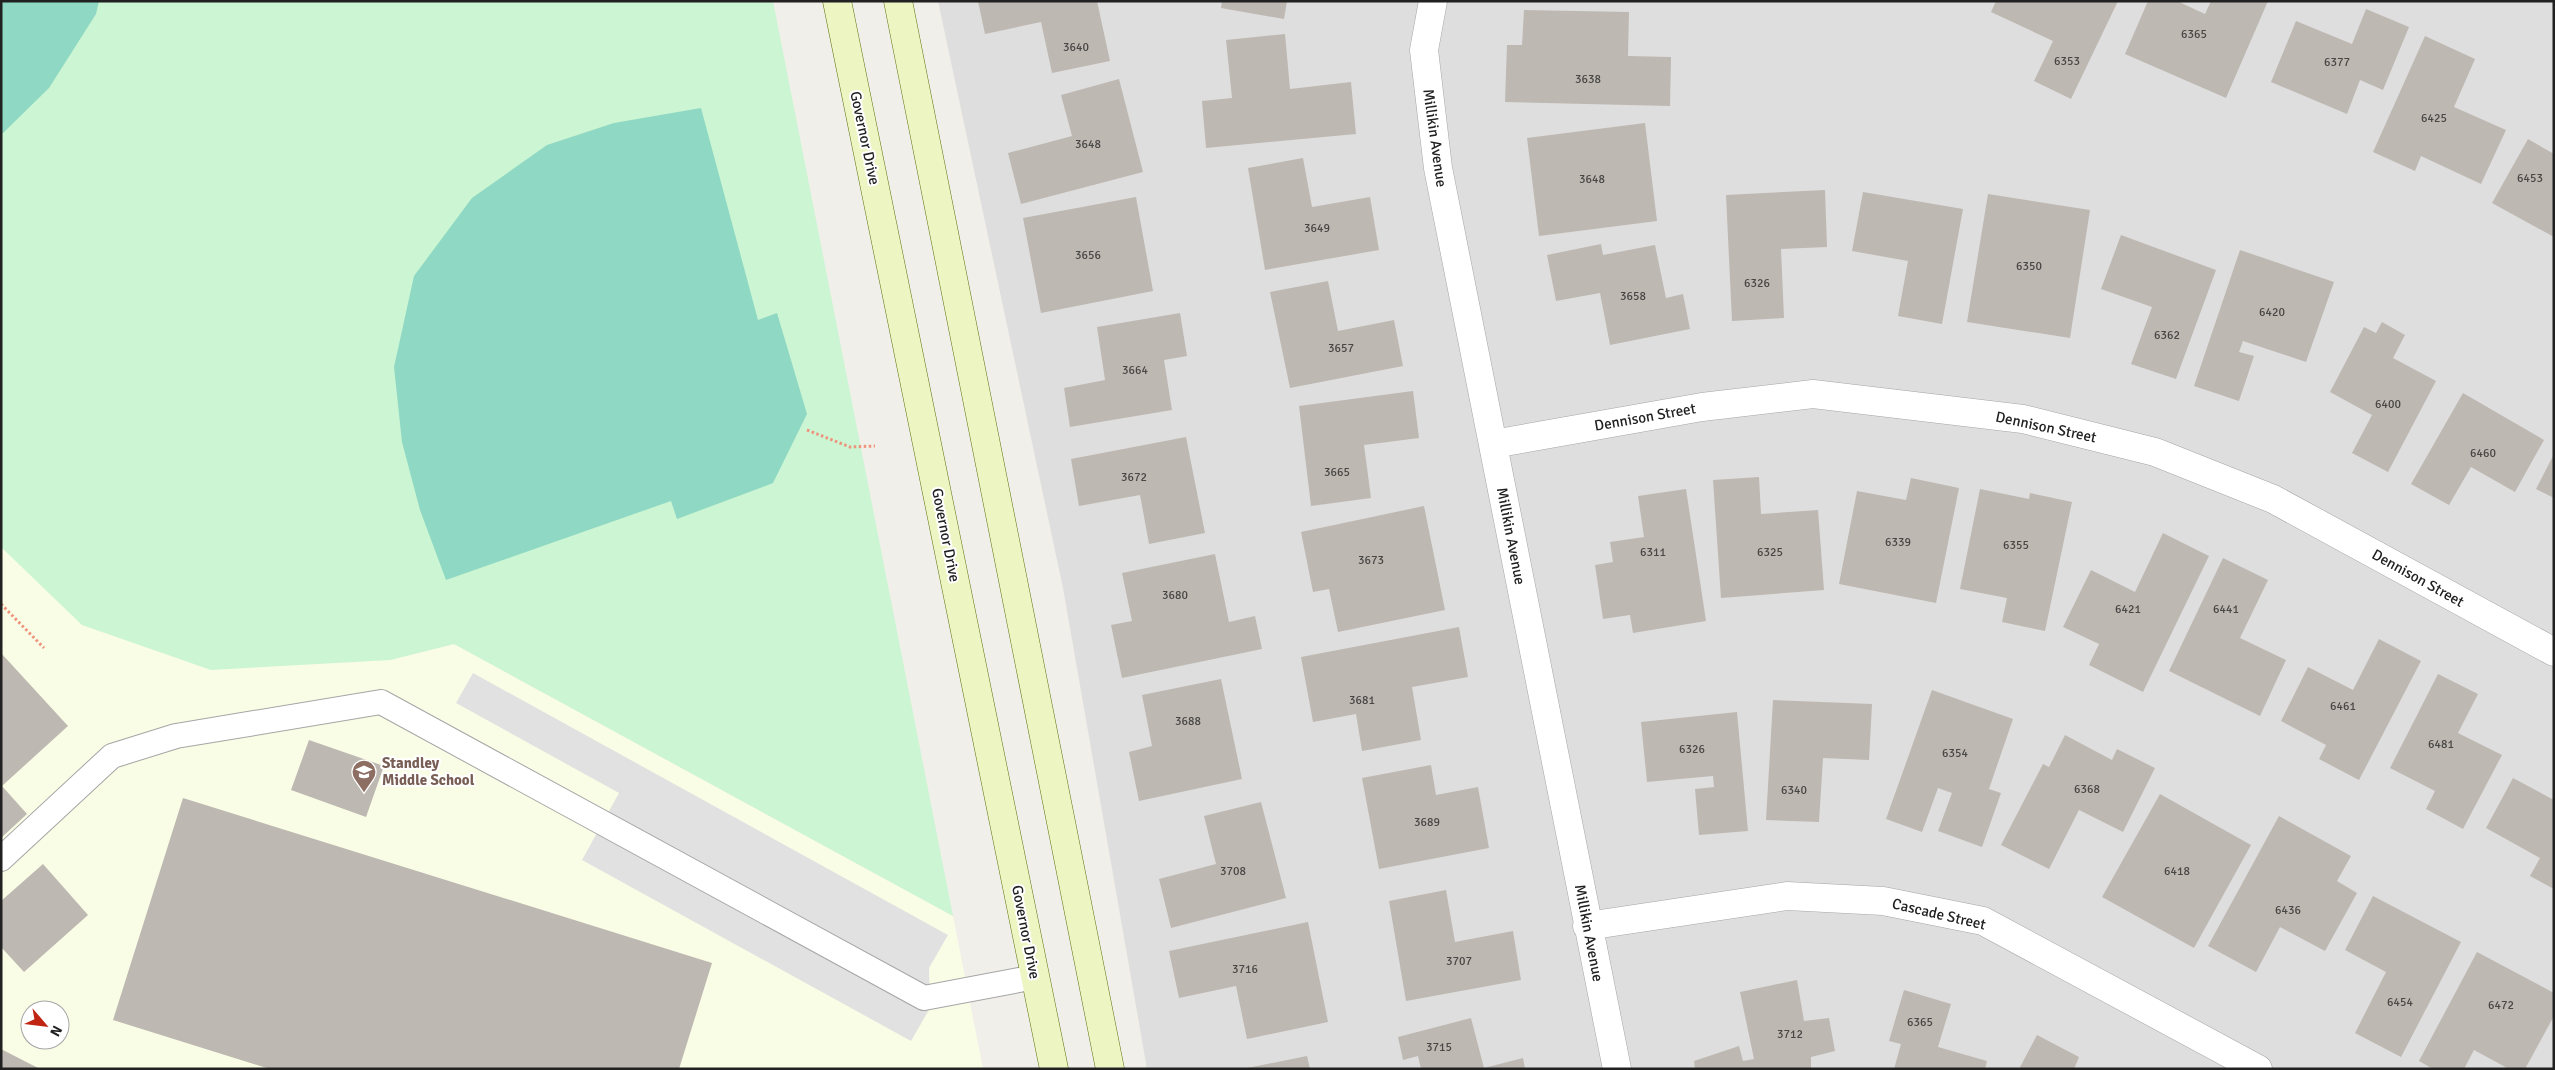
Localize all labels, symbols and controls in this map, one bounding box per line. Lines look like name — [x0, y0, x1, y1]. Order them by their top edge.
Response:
house number: 6365 — [2181, 27, 2207, 42]
house number: 3640 — [1063, 40, 1089, 55]
house number: 6353 — [2054, 54, 2080, 69]
house number: 6377 — [2324, 55, 2350, 70]
house number: 3638 — [1575, 72, 1601, 87]
street label: Millikin Avenue — [1419, 88, 1451, 188]
street label: Governor Drive — [846, 90, 884, 186]
house number: 6425 — [2421, 111, 2447, 126]
house number: 3648 — [1075, 137, 1101, 152]
house number: 6453 — [2517, 171, 2543, 186]
house number: 3648 — [1579, 172, 1605, 187]
house number: 3649 — [1304, 221, 1330, 236]
house number: 3656 — [1075, 248, 1101, 263]
house number: 6350 — [2016, 259, 2042, 274]
house number: 6326 — [1744, 276, 1770, 291]
house number: 3658 — [1620, 289, 1646, 304]
house number: 6420 — [2259, 305, 2285, 320]
house number: 6362 — [2154, 328, 2180, 343]
house number: 3657 — [1328, 341, 1354, 356]
house number: 3664 — [1122, 363, 1148, 378]
house number: 6400 — [2375, 397, 2401, 412]
street label: Dennison Street — [1593, 399, 1697, 435]
street label: Dennison Street — [1994, 408, 2098, 446]
house number: 6460 — [2470, 446, 2496, 461]
house number: 3665 — [1324, 465, 1350, 480]
house number: 3672 — [1121, 470, 1147, 485]
street label: Millikin Avenue — [1493, 486, 1529, 586]
street label: Governor Drive — [928, 487, 964, 583]
house number: 6339 — [1885, 535, 1911, 550]
house number: 6355 — [2003, 538, 2029, 553]
house number: 6311 — [1640, 545, 1666, 560]
house number: 6325 — [1757, 545, 1783, 560]
street label: Dennison Street — [2369, 545, 2467, 611]
house number: 3673 — [1358, 553, 1384, 568]
house number: 3680 — [1162, 588, 1188, 603]
house number: 6421 — [2115, 602, 2141, 617]
house number: 6441 — [2213, 602, 2239, 617]
house number: 3681 — [1349, 693, 1375, 708]
house number: 6461 — [2330, 699, 2356, 714]
house number: 3688 — [1175, 714, 1201, 729]
house number: 6481 — [2428, 737, 2454, 752]
house number: 6326 — [1679, 742, 1705, 757]
house number: 6354 — [1942, 746, 1968, 761]
place label: Standley Middle School — [382, 754, 475, 789]
school or university icon: Standley Middle School — [351, 759, 377, 793]
house number: 6368 — [2074, 782, 2100, 797]
house number: 6340 — [1781, 783, 1807, 798]
house number: 3689 — [1414, 815, 1440, 830]
house number: 3708 — [1220, 864, 1246, 879]
house number: 6418 — [2164, 864, 2190, 879]
street label: Millikin Avenue — [1571, 883, 1607, 983]
street label: Governor Drive — [1008, 884, 1044, 980]
street label: Cascade Street — [1890, 894, 1988, 934]
house number: 6436 — [2275, 903, 2301, 918]
house number: 3707 — [1446, 954, 1472, 969]
house number: 3716 — [1232, 962, 1258, 977]
house number: 6454 — [2387, 995, 2413, 1010]
house number: 6472 — [2488, 998, 2514, 1013]
north arrow — [20, 1000, 70, 1050]
house number: 6365 — [1907, 1015, 1933, 1030]
text: N — [46, 1023, 66, 1039]
house number: 3712 — [1777, 1027, 1803, 1042]
house number: 3715 — [1426, 1040, 1452, 1055]

